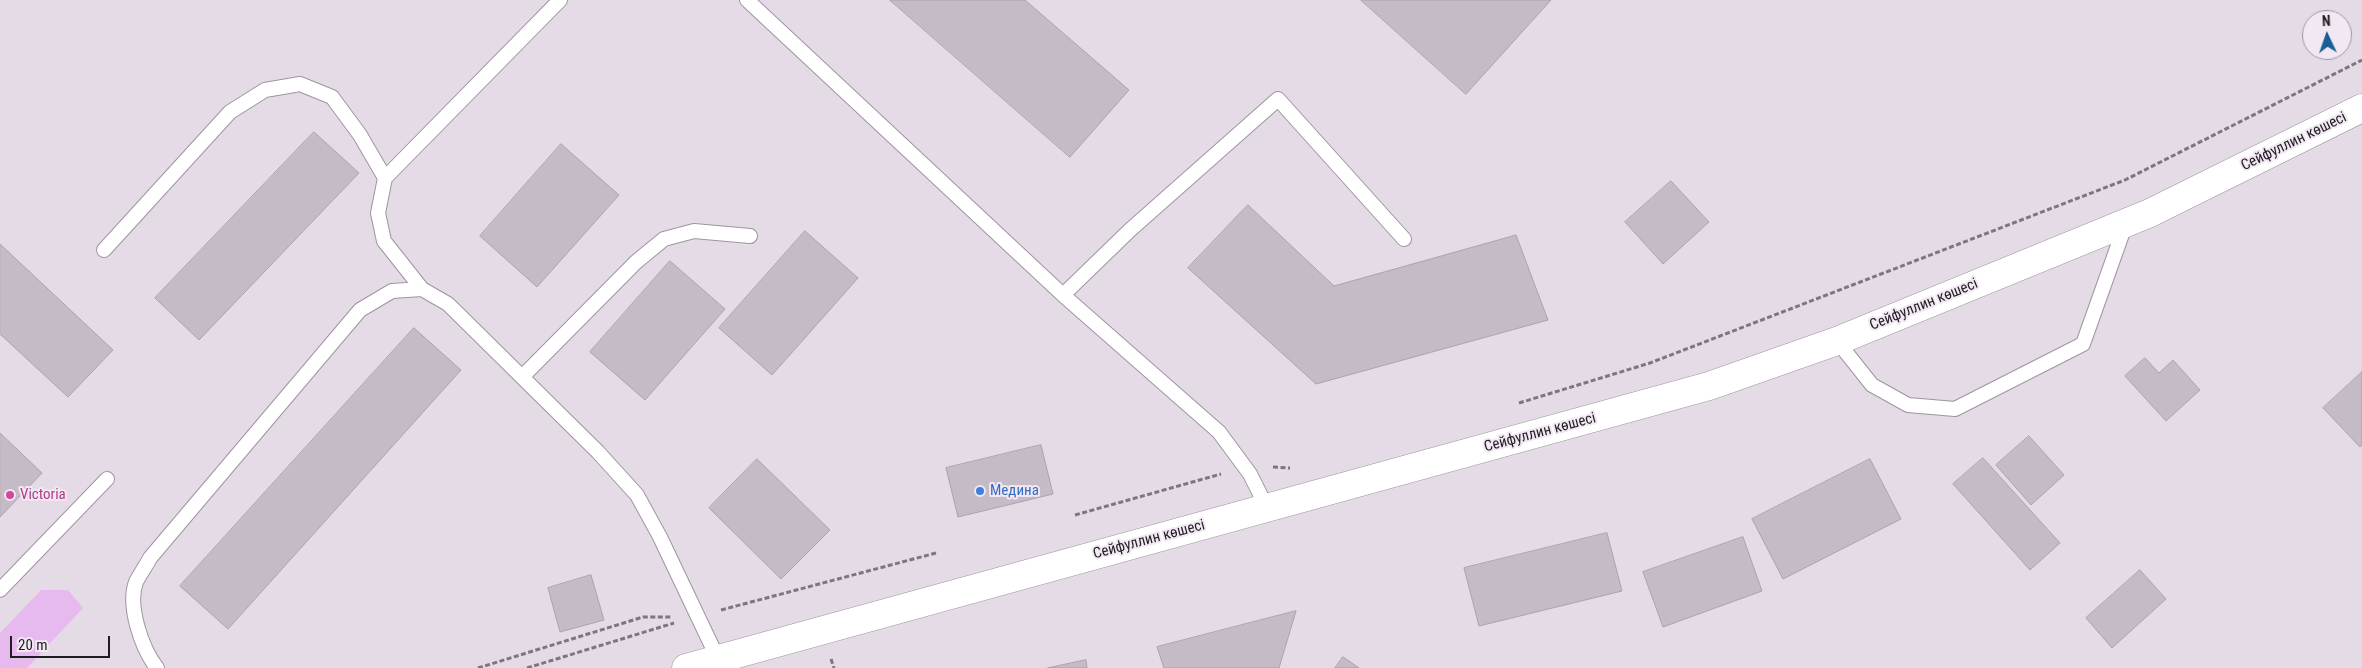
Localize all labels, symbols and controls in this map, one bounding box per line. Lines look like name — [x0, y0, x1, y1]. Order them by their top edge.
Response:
north arrow — [2302, 10, 2352, 60]
text: N — [2322, 13, 2331, 29]
street label: Сейфуллин көшесі — [2238, 109, 2350, 175]
street label: Сейфуллин көшесі — [1867, 275, 1981, 335]
street label: Сейфуллин көшесі — [1482, 409, 1598, 457]
place label: Медина — [990, 482, 1039, 500]
marker: Медина — [974, 485, 986, 497]
place label: Victoria — [20, 486, 66, 504]
marker: Victoria — [4, 489, 16, 501]
street label: Сейфуллин көшесі — [1091, 516, 1207, 564]
scale bar — [12, 626, 112, 658]
text: 20 m — [18, 636, 48, 654]

